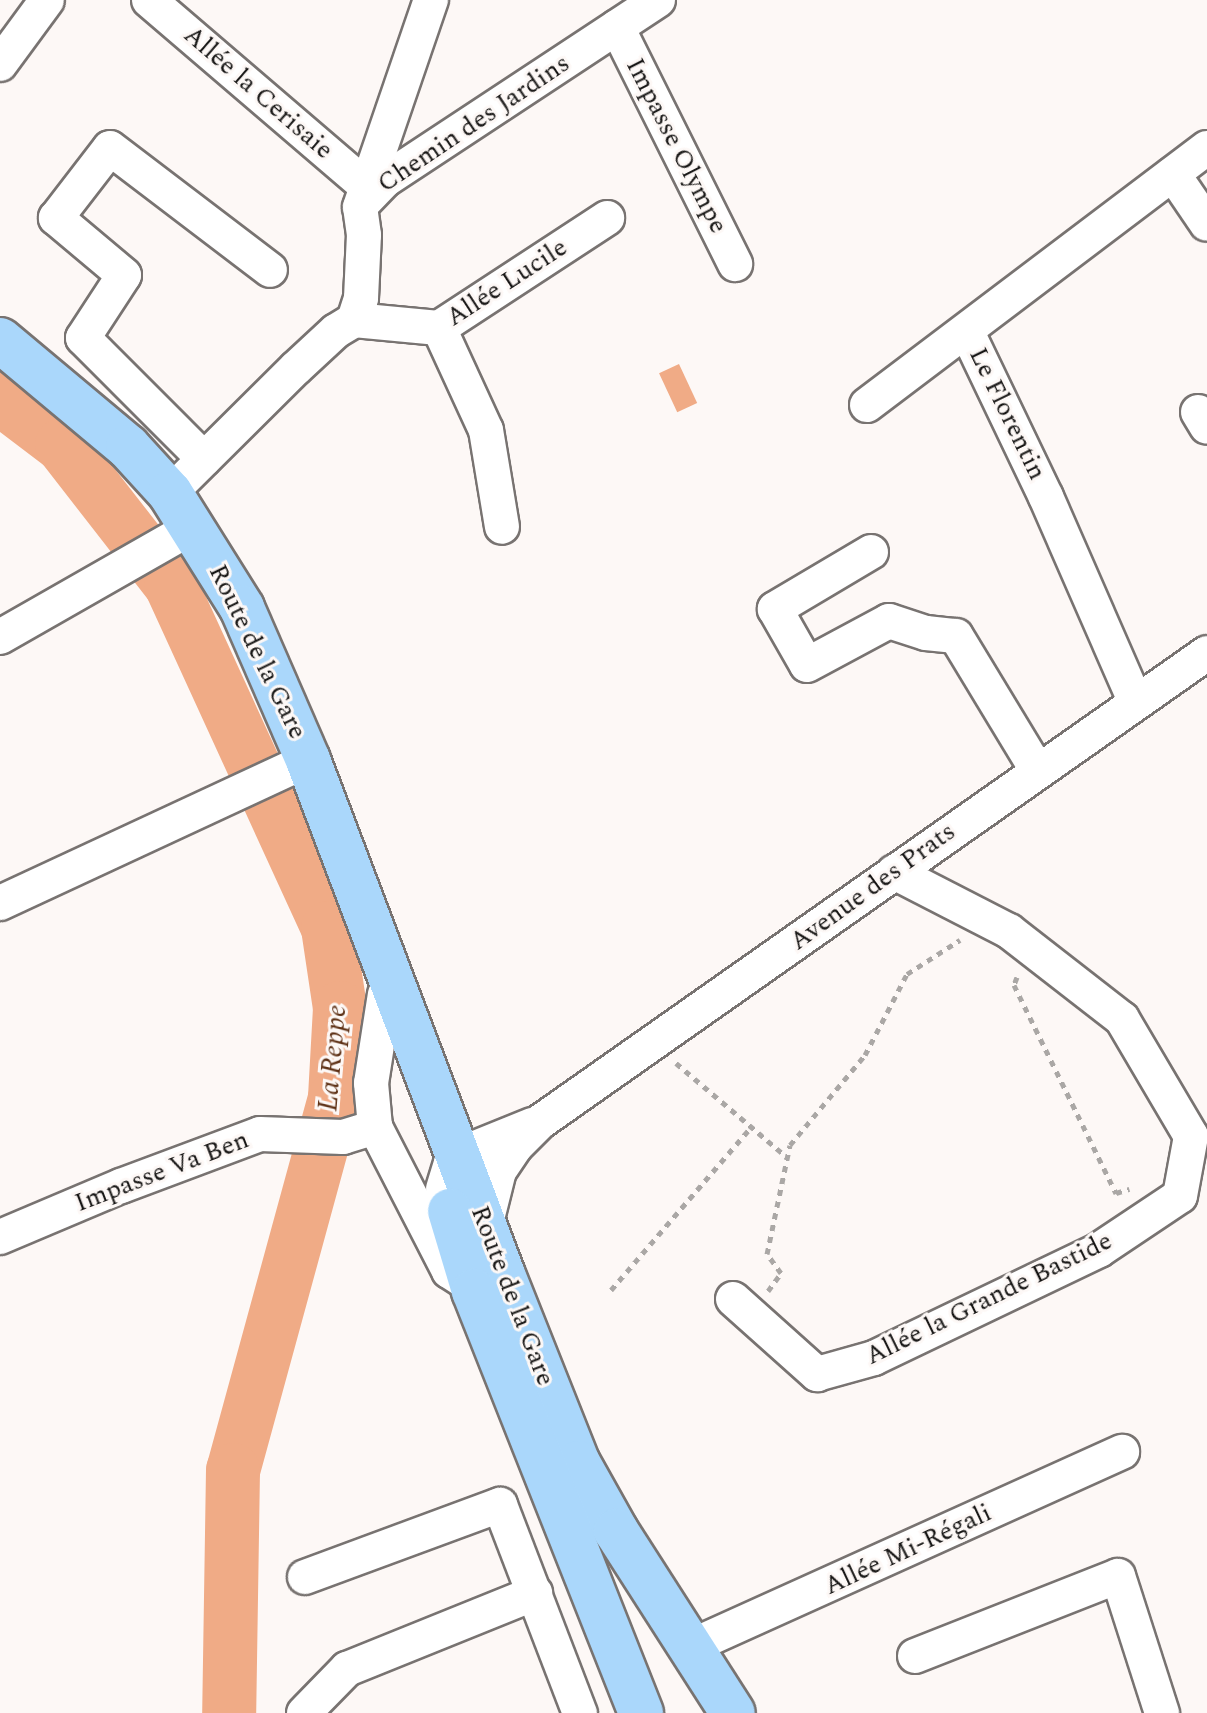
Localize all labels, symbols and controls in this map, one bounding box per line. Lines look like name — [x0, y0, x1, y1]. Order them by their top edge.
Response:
street label: Allée la Cerisaie — [177, 20, 339, 166]
street label: Chemin des Jardins — [372, 48, 576, 200]
street label: Impasse Olympe — [618, 53, 734, 239]
street label: Allée Lucile — [441, 232, 573, 334]
street label: Le Florentin — [962, 343, 1052, 485]
street label: Route de la Gare — [201, 560, 313, 744]
street label: Avenue des Prats — [784, 816, 962, 958]
water label: La Reppe — [312, 1003, 354, 1113]
street label: Impasse Va Ben — [71, 1125, 253, 1219]
street label: Route de la Gare — [463, 1202, 561, 1390]
street label: Allée la Grande Bastide — [861, 1226, 1117, 1372]
street label: Allée Mi-Régali — [819, 1498, 997, 1602]

